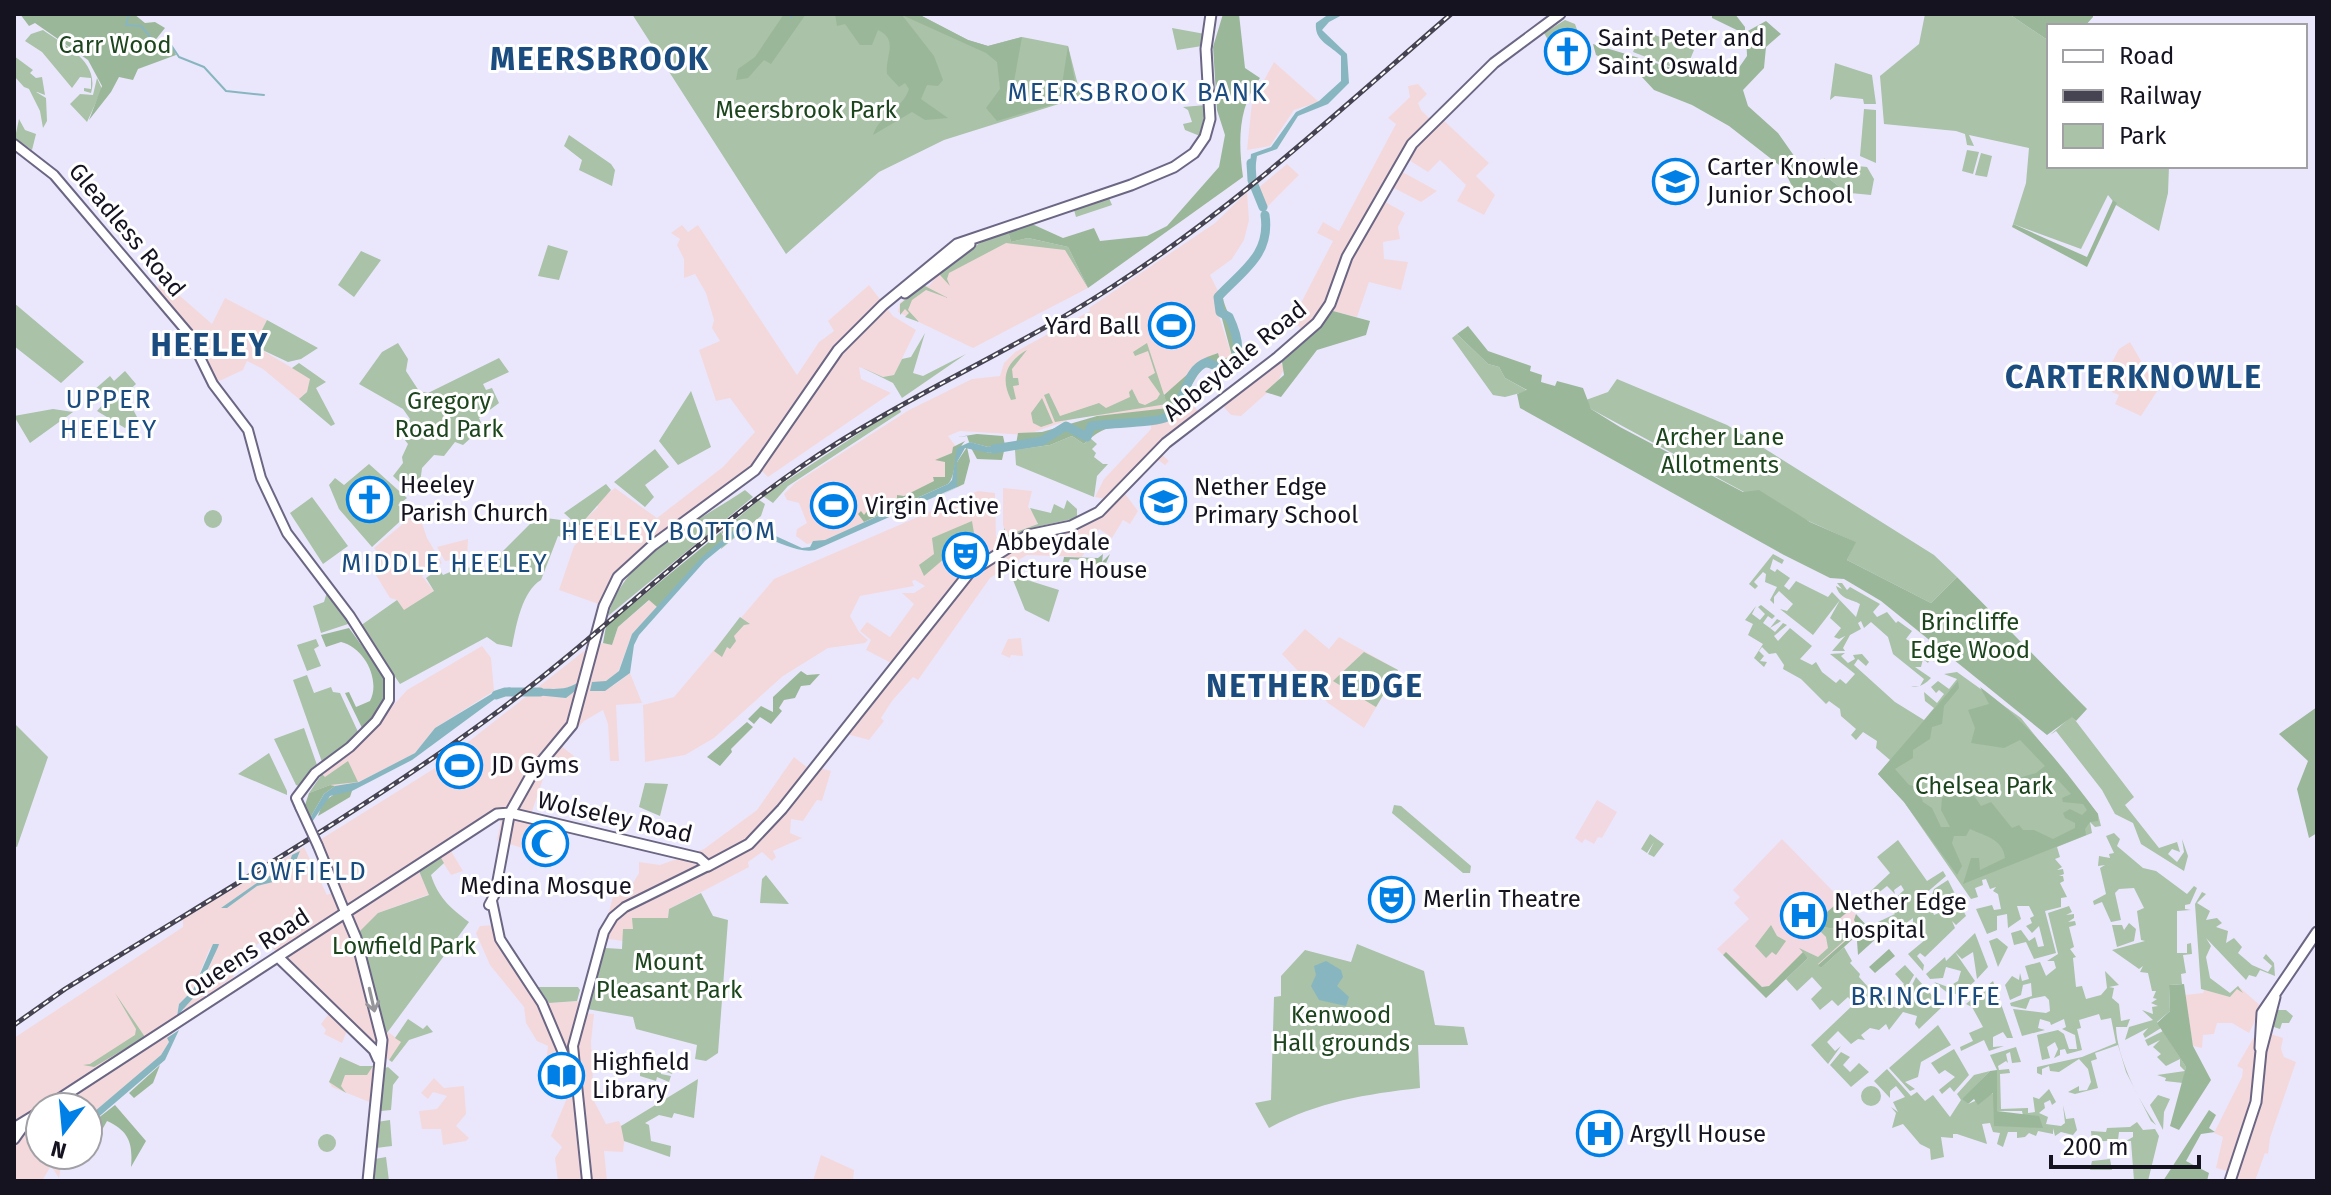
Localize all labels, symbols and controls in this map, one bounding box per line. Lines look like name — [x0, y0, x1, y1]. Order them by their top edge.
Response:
place label: Saint Peter and Saint Oswald — [1598, 24, 1765, 80]
legend — [2047, 24, 2307, 168]
church icon: Saint Peter and Saint Oswald — [1543, 28, 1591, 76]
park label: Carr Wood — [58, 31, 172, 59]
district label: MEERSBROOK — [490, 40, 710, 78]
text: Road — [2119, 42, 2174, 70]
district label: MEERSBROOK BANK — [1008, 77, 1268, 108]
text: Railway — [2119, 82, 2202, 110]
park label: Meersbrook Park — [715, 96, 898, 124]
text: Park — [2119, 122, 2167, 150]
place label: Carter Knowle Junior School — [1707, 153, 1859, 209]
street label: Gleadless Road — [63, 157, 191, 303]
school or university icon: Carter Knowle Junior School — [1652, 157, 1700, 205]
street label: Abbeydale Road — [1158, 295, 1312, 427]
sports icon: Yard Ball — [1147, 302, 1195, 350]
place label: Yard Ball — [1045, 312, 1140, 340]
district label: HEELEY — [150, 326, 270, 364]
district label: CARTERKNOWLE — [2005, 358, 2263, 396]
district label: UPPER HEELEY — [60, 384, 158, 445]
park label: Gregory Road Park — [395, 387, 504, 443]
park label: Archer Lane Allotments — [1656, 423, 1784, 479]
place label: Heeley Parish Church — [400, 471, 549, 527]
place label: Nether Edge Primary School — [1194, 473, 1358, 529]
church icon: Heeley Parish Church — [345, 475, 393, 523]
school or university icon: Nether Edge Primary School — [1139, 477, 1187, 525]
sports icon: Virgin Active — [810, 482, 858, 530]
place label: Virgin Active — [865, 492, 999, 520]
district label: HEELEY BOTTOM — [561, 516, 777, 547]
place label: Abbeydale Picture House — [996, 528, 1147, 584]
theatre icon: Abbeydale Picture House — [941, 532, 989, 580]
district label: MIDDLE HEELEY — [341, 548, 549, 579]
park label: Brincliffe Edge Wood — [1910, 608, 2030, 664]
district label: NETHER EDGE — [1206, 667, 1424, 705]
sports icon: JD Gyms — [436, 741, 484, 789]
place label: JD Gyms — [491, 751, 579, 779]
park label: Chelsea Park — [1915, 772, 2054, 800]
street label: Wolseley Road — [535, 786, 695, 848]
mosque icon: Medina Mosque — [522, 820, 570, 868]
district label: LOWFIELD — [236, 856, 368, 887]
place label: Medina Mosque — [460, 872, 632, 900]
theatre icon: Merlin Theatre — [1368, 875, 1416, 923]
place label: Merlin Theatre — [1423, 885, 1581, 913]
place label: Nether Edge Hospital — [1834, 888, 1967, 944]
hospital icon: Nether Edge Hospital — [1779, 892, 1827, 940]
street label: Queens Road — [179, 902, 315, 1004]
park label: Lowfield Park — [332, 932, 477, 960]
park label: Mount Pleasant Park — [596, 948, 743, 1004]
district label: BRINCLIFFE — [1850, 981, 2002, 1012]
one-way arrow — [365, 986, 380, 1012]
park label: Kenwood Hall grounds — [1272, 1001, 1410, 1057]
place label: Highfield Library — [592, 1048, 690, 1104]
library icon: Highfield Library — [537, 1052, 585, 1100]
north arrow — [24, 1091, 104, 1171]
hospital icon: Argyll House — [1575, 1110, 1623, 1158]
scale bar — [2051, 1119, 2199, 1169]
place label: Argyll House — [1630, 1120, 1766, 1148]
text: 200 m — [2063, 1133, 2129, 1161]
text: N — [48, 1135, 69, 1165]

